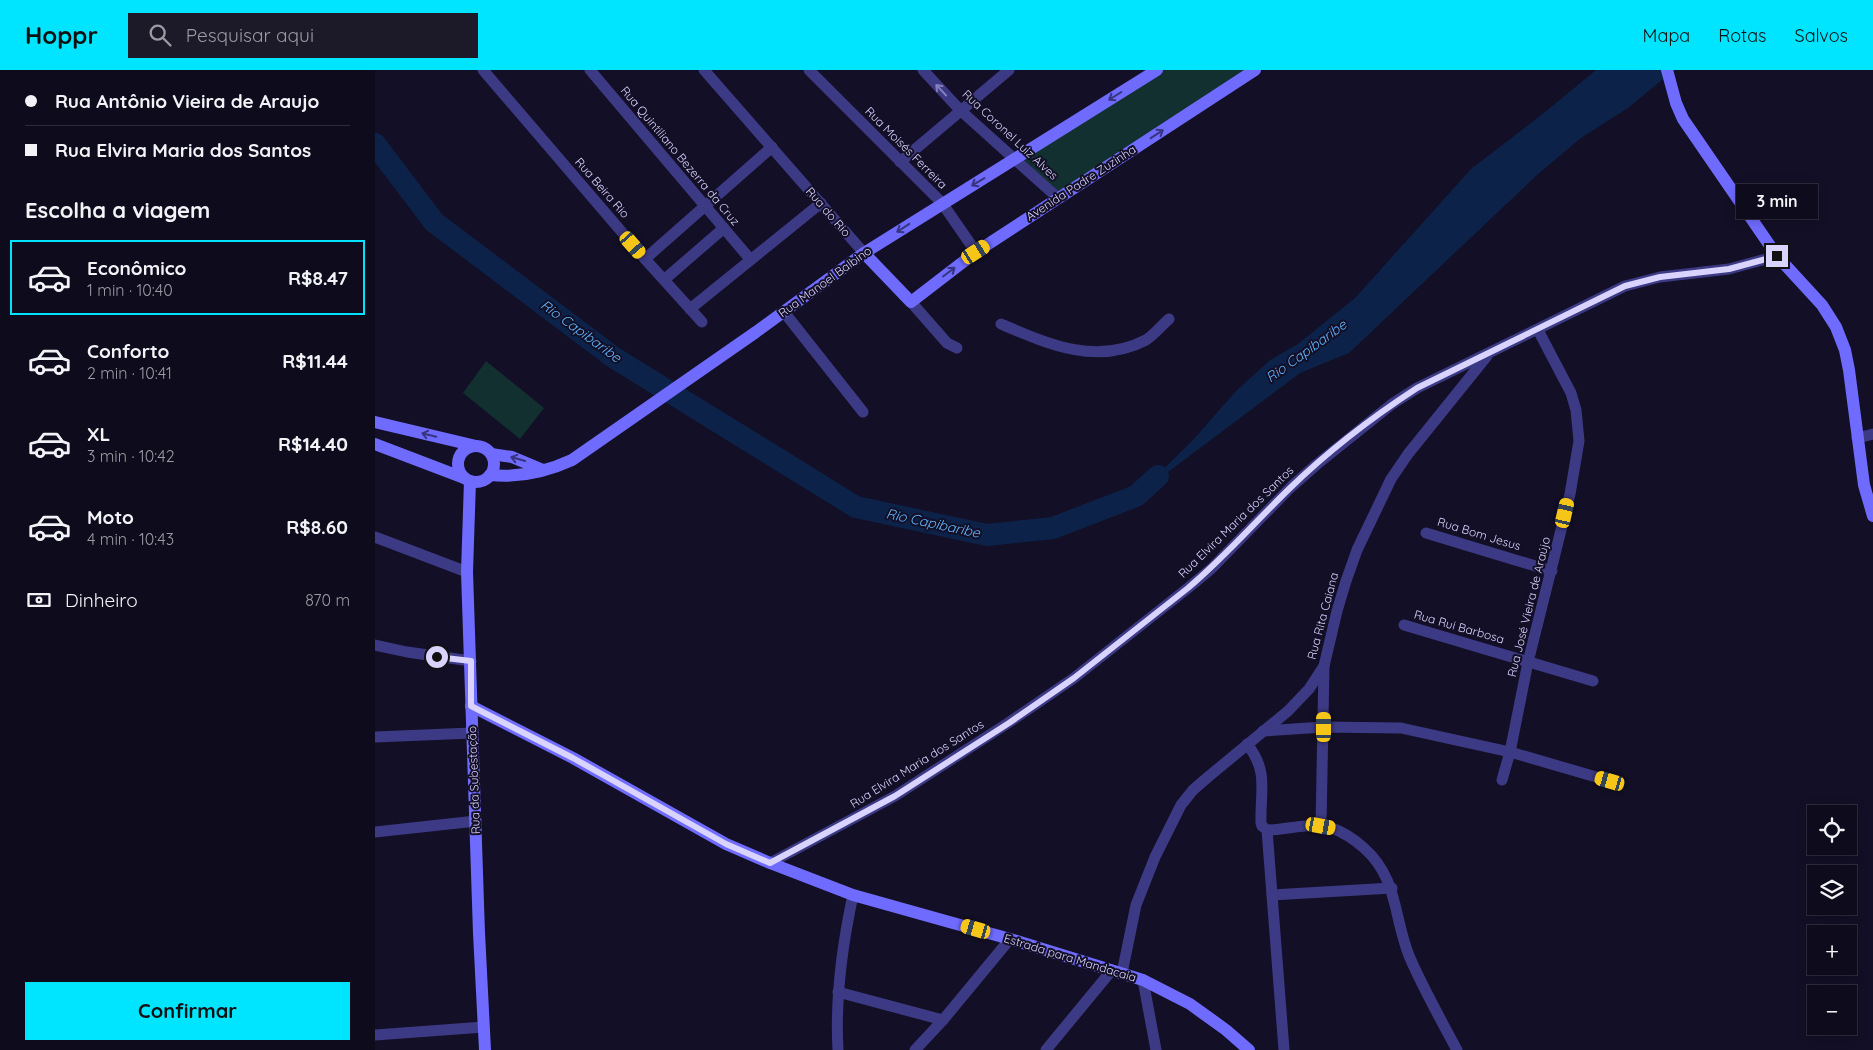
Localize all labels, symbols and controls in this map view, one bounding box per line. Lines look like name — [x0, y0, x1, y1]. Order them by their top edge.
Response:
search box — [128, 13, 478, 58]
text: Hoppr — [25, 20, 98, 50]
icon: search — [146, 21, 174, 49]
text: Pesquisar aqui — [186, 23, 314, 47]
text: Mapa — [1643, 24, 1690, 47]
text: Rotas — [1718, 24, 1767, 47]
text: Salvos — [1795, 24, 1848, 47]
street label: Rua Quintiliano Bezerra da Cruz — [618, 83, 743, 229]
one-way arrow — [935, 83, 947, 96]
street label: Rua Coronel Luiz Alves — [959, 86, 1062, 183]
text: Rua Antônio Vieira de Araujo — [55, 89, 319, 113]
one-way arrow — [1109, 91, 1123, 101]
street label: Rua Moisés Ferreira — [862, 104, 950, 192]
one-way arrow — [1150, 128, 1164, 138]
text: Rua Elvira Maria dos Santos — [55, 138, 311, 162]
street label: Avenida Padre Zuzinha — [1023, 142, 1138, 224]
street label: Rua Beira Rio — [572, 154, 633, 221]
one-way arrow — [971, 178, 985, 188]
street label: Rua do Rio — [803, 184, 854, 240]
callout: 3 min — [1736, 184, 1818, 218]
text: 3 min — [1756, 191, 1798, 211]
text: Escolha a viagem — [25, 196, 210, 224]
one-way arrow — [897, 224, 911, 234]
car — [617, 229, 648, 261]
car — [959, 238, 992, 266]
street label: Rua Manoel Balbino — [775, 243, 874, 320]
route end — [1766, 245, 1788, 267]
icon: car — [27, 255, 72, 300]
text: Econômico — [87, 256, 186, 280]
text: R$8.47 — [288, 266, 348, 290]
one-way arrow — [943, 267, 956, 278]
text: 1 min · 10:40 — [87, 280, 173, 300]
water label: Rio Capibaribe — [537, 296, 626, 367]
water label: Rio Capibaribe — [1262, 315, 1351, 386]
icon: car — [27, 338, 72, 383]
text: Conforto — [87, 339, 169, 363]
text: R$11.44 — [282, 349, 348, 373]
text: 2 min · 10:41 — [87, 363, 172, 383]
icon: car — [27, 421, 72, 466]
text: XL — [87, 422, 110, 446]
one-way arrow — [421, 430, 437, 439]
text: R$14.40 — [278, 432, 348, 456]
text: 3 min · 10:42 — [87, 446, 175, 466]
one-way arrow — [510, 454, 526, 464]
street label: Rua Elvira Maria dos Santos — [1175, 462, 1297, 581]
car — [1554, 497, 1575, 529]
icon: car — [27, 504, 72, 549]
water label: Rio Capibaribe — [884, 504, 983, 542]
text: Moto — [87, 505, 134, 529]
street label: Rua Bom Jesus — [1436, 514, 1523, 553]
text: R$8.60 — [286, 515, 348, 539]
text: 4 min · 10:43 — [87, 529, 174, 549]
street label: Rua José Vieira de Araújo — [1504, 535, 1553, 679]
street label: Rua Rita Caiana — [1304, 571, 1341, 661]
icon: cash — [25, 586, 53, 614]
text: Dinheiro — [65, 588, 138, 612]
text: 870 m — [305, 590, 350, 610]
street label: Rua Rui Barbosa — [1412, 606, 1506, 647]
route start — [426, 646, 448, 668]
car — [1316, 712, 1331, 742]
street label: Rua Elvira Maria dos Santos — [847, 716, 987, 811]
street label: Rua da Subestação — [464, 726, 483, 834]
car — [1593, 770, 1626, 792]
map controls — [1807, 805, 1857, 1035]
button: locate — [1807, 805, 1857, 855]
car — [1304, 816, 1337, 836]
button: layers — [1807, 865, 1857, 915]
car — [959, 918, 992, 940]
button: + — [1807, 925, 1857, 975]
street label: Estrada para Mandacaia — [1002, 930, 1138, 985]
button: Confirmar — [25, 982, 350, 1040]
button: − — [1807, 985, 1857, 1035]

